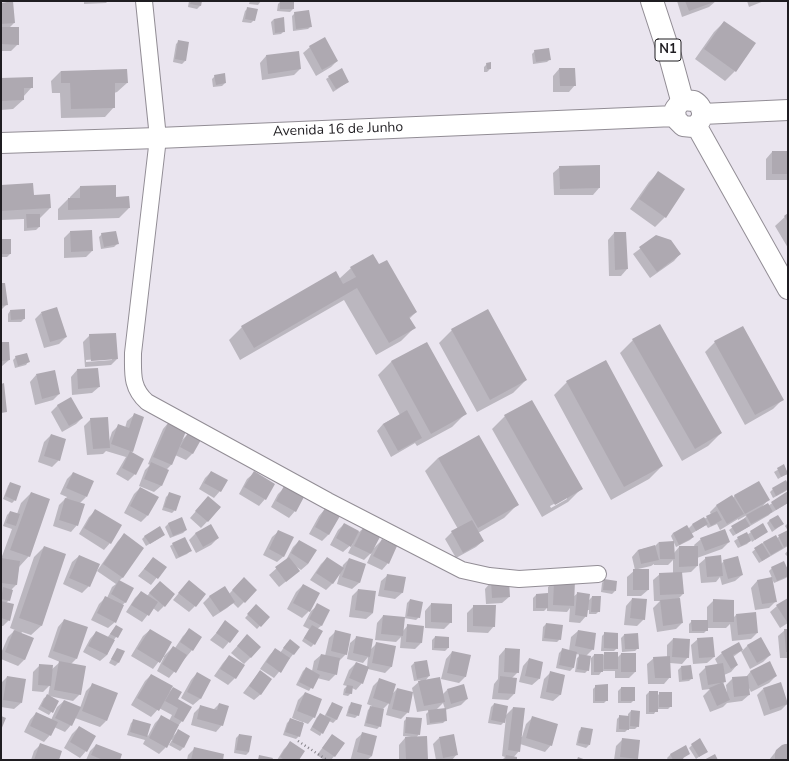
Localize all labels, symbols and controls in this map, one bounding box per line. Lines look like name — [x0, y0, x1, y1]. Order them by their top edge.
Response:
road number: N1 — [655, 39, 681, 61]
street label: Avenida 16 de Junho — [273, 119, 403, 141]

